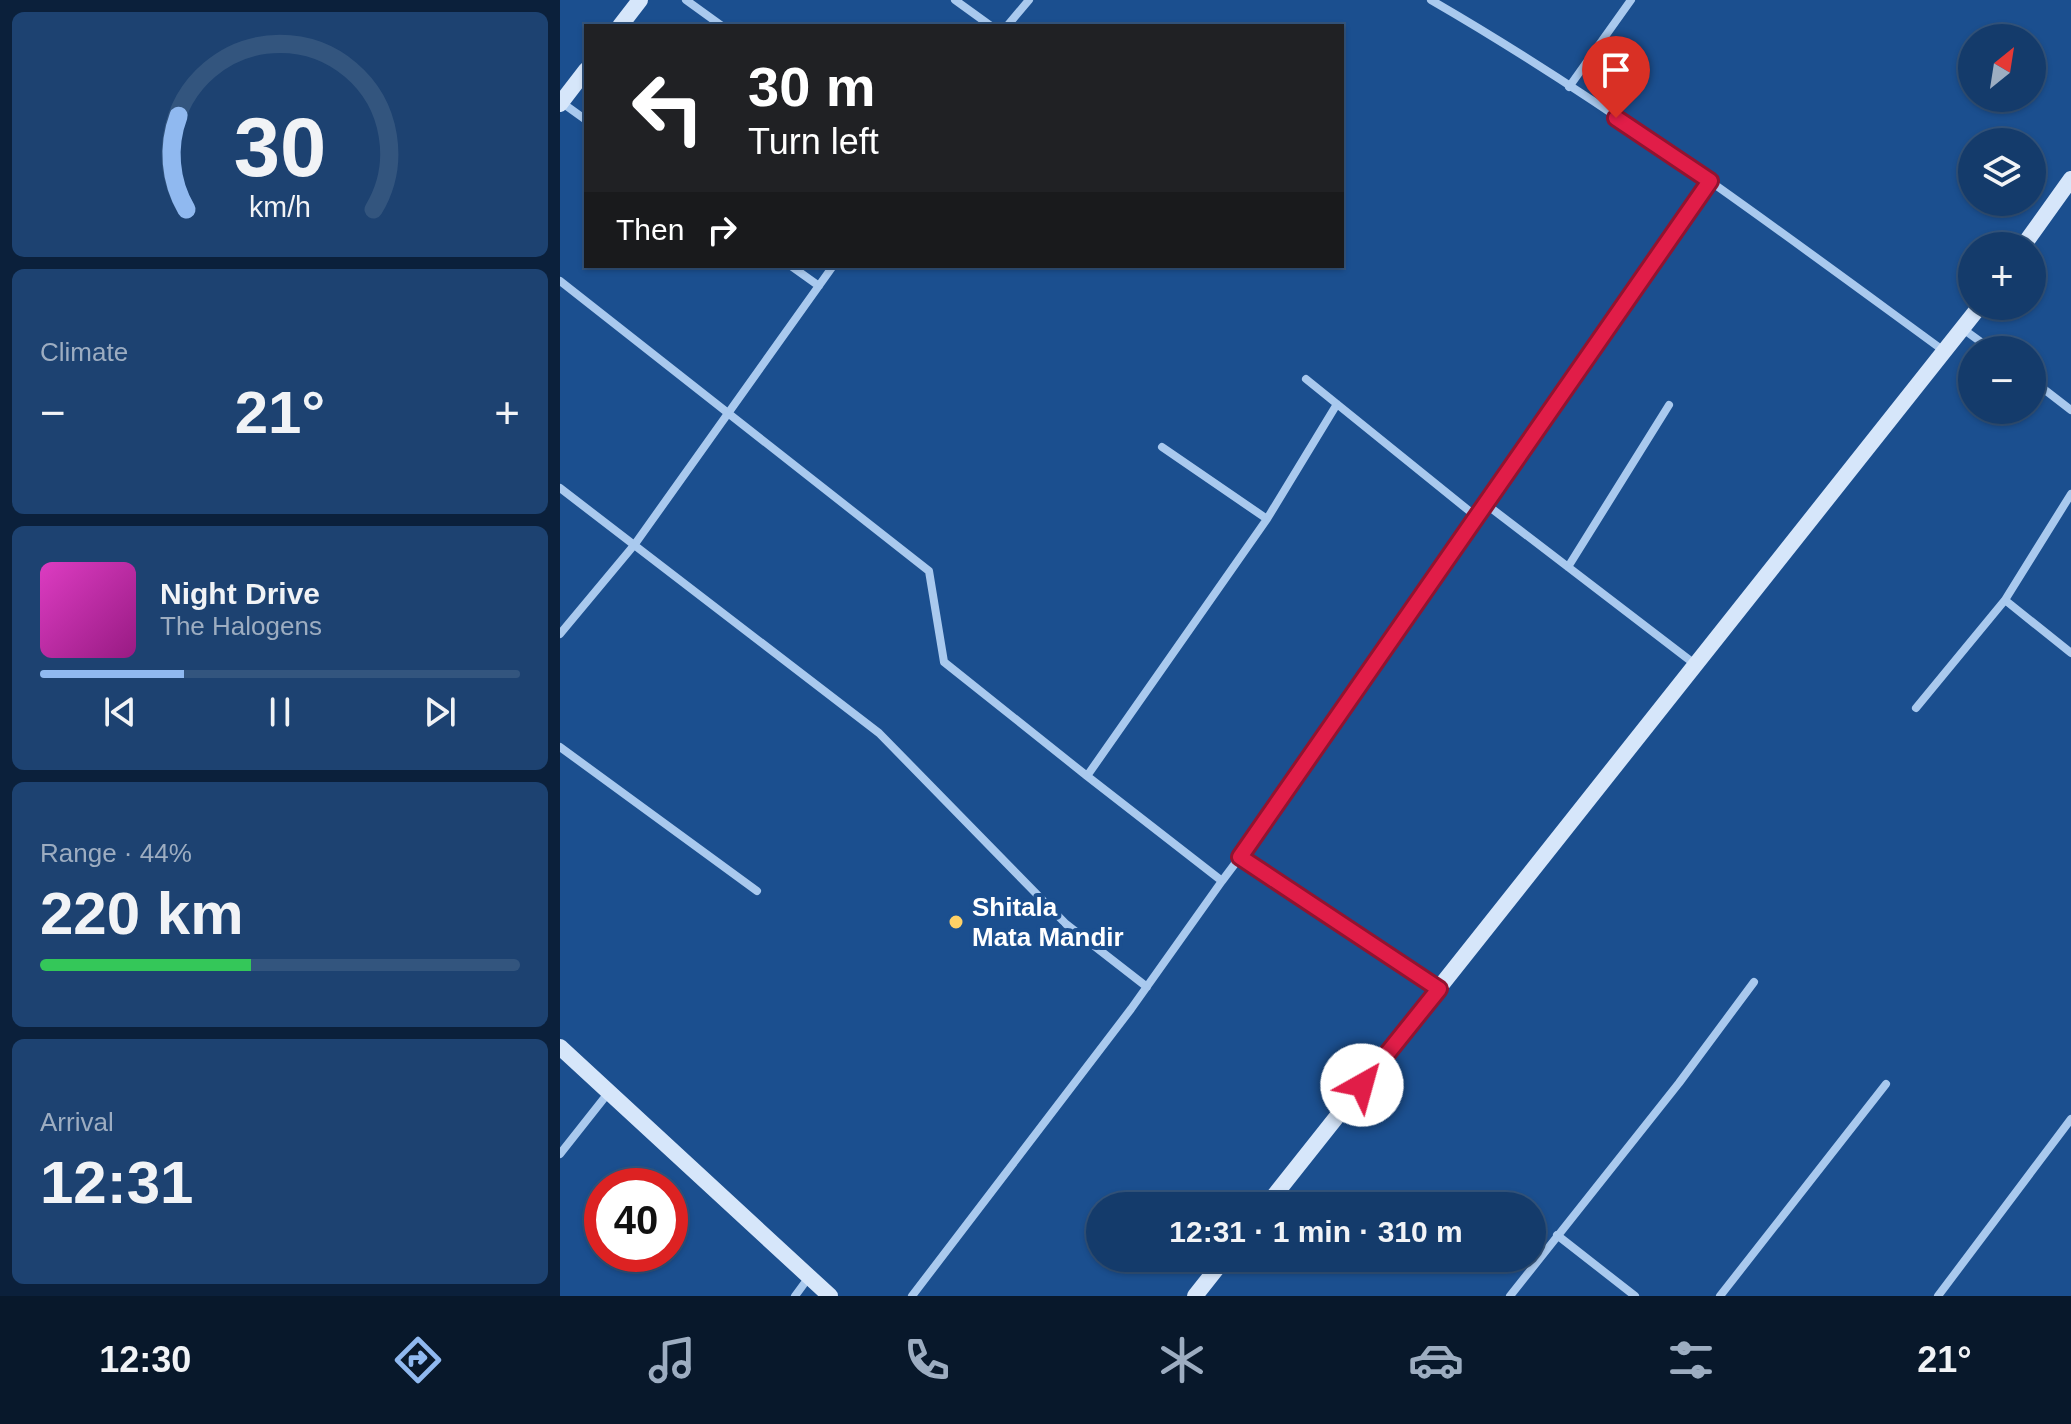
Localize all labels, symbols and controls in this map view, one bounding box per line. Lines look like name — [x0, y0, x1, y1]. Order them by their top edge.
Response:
north arrow — [1958, 24, 2046, 112]
map controls — [1958, 24, 2046, 424]
pin — [1582, 36, 1650, 118]
icon: arrive — [1594, 48, 1638, 92]
text: 30 m — [748, 55, 876, 118]
icon: left — [616, 56, 720, 160]
text: 30 — [234, 101, 326, 194]
text: Turn left — [748, 121, 879, 162]
button: layers — [1958, 128, 2046, 216]
text: km/h — [249, 192, 311, 224]
icon: right — [700, 208, 744, 252]
text: Then — [616, 213, 684, 246]
button: + — [1958, 232, 2046, 320]
button: − — [1958, 336, 2046, 424]
text: Climate — [40, 337, 128, 367]
text: 21° — [235, 379, 325, 446]
text: − — [40, 388, 66, 437]
text: + — [494, 388, 520, 437]
text: Night Drive — [160, 577, 320, 610]
text: The Halogens — [160, 611, 322, 641]
icon: previous — [98, 690, 142, 734]
icon: pause — [258, 690, 302, 734]
icon: next — [418, 690, 462, 734]
text: Range · 44% — [40, 838, 192, 868]
text: 220 km — [40, 880, 244, 947]
place label: Shitala Mata Mandir — [972, 892, 1124, 952]
marker: Shitala Mata Mandir — [947, 913, 965, 931]
position arrow — [1320, 1043, 1404, 1127]
text: Arrival — [40, 1107, 114, 1137]
text: 12:31 — [40, 1149, 193, 1216]
speed limit sign: 40 — [584, 1168, 688, 1272]
text: 12:31 · 1 min · 310 m — [1169, 1215, 1463, 1248]
icon: directions — [390, 1332, 446, 1388]
icon: music — [644, 1332, 700, 1388]
icon: phone — [899, 1332, 955, 1388]
icon: climate — [1154, 1332, 1210, 1388]
icon: car — [1408, 1332, 1464, 1388]
icon: filters — [1663, 1332, 1719, 1388]
text: 12:30 — [99, 1339, 191, 1380]
text: 21° — [1917, 1339, 1972, 1380]

